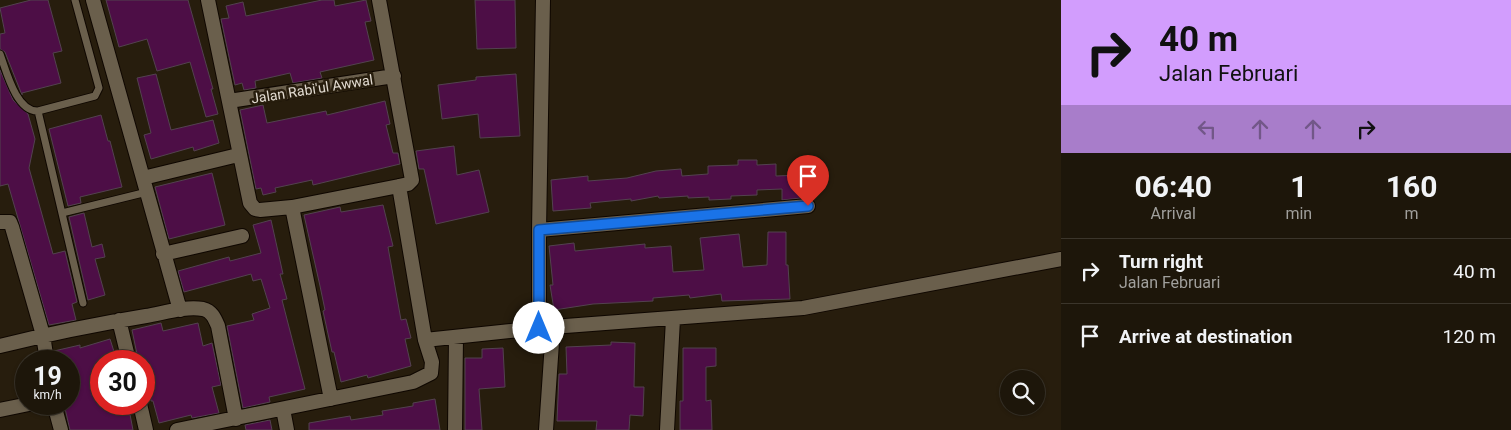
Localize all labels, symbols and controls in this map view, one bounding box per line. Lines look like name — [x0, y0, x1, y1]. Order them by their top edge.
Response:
text: 40 m — [1159, 19, 1238, 60]
icon: right — [1076, 20, 1141, 85]
text: Jalan Februari — [1159, 61, 1298, 86]
street label: Jalan Rabi'ul Awwal — [250, 71, 374, 107]
icon: left — [1193, 115, 1221, 143]
icon: ahead — [1246, 115, 1274, 143]
icon: ahead — [1299, 115, 1327, 143]
icon: right — [1352, 115, 1380, 143]
pin — [787, 155, 829, 206]
icon: arrive — [794, 162, 822, 190]
text: 06:40 — [1135, 169, 1212, 204]
text: 1 — [1290, 169, 1307, 204]
text: 160 — [1386, 169, 1437, 204]
text: Arrival — [1151, 204, 1196, 223]
text: min — [1285, 204, 1312, 223]
text: m — [1405, 204, 1419, 223]
text: Turn right — [1119, 250, 1203, 273]
icon: right — [1076, 257, 1104, 285]
text: 40 m — [1453, 260, 1496, 283]
text: Jalan Februari — [1119, 273, 1220, 292]
position arrow — [512, 301, 564, 353]
icon: arrive — [1076, 322, 1104, 350]
text: Arrive at destination — [1119, 325, 1292, 348]
text: 120 m — [1443, 325, 1496, 348]
speed limit sign: 30 — [90, 350, 155, 415]
text: 19 — [33, 362, 62, 391]
map controls — [1000, 370, 1045, 415]
button: search — [1000, 370, 1045, 415]
text: km/h — [33, 388, 62, 402]

